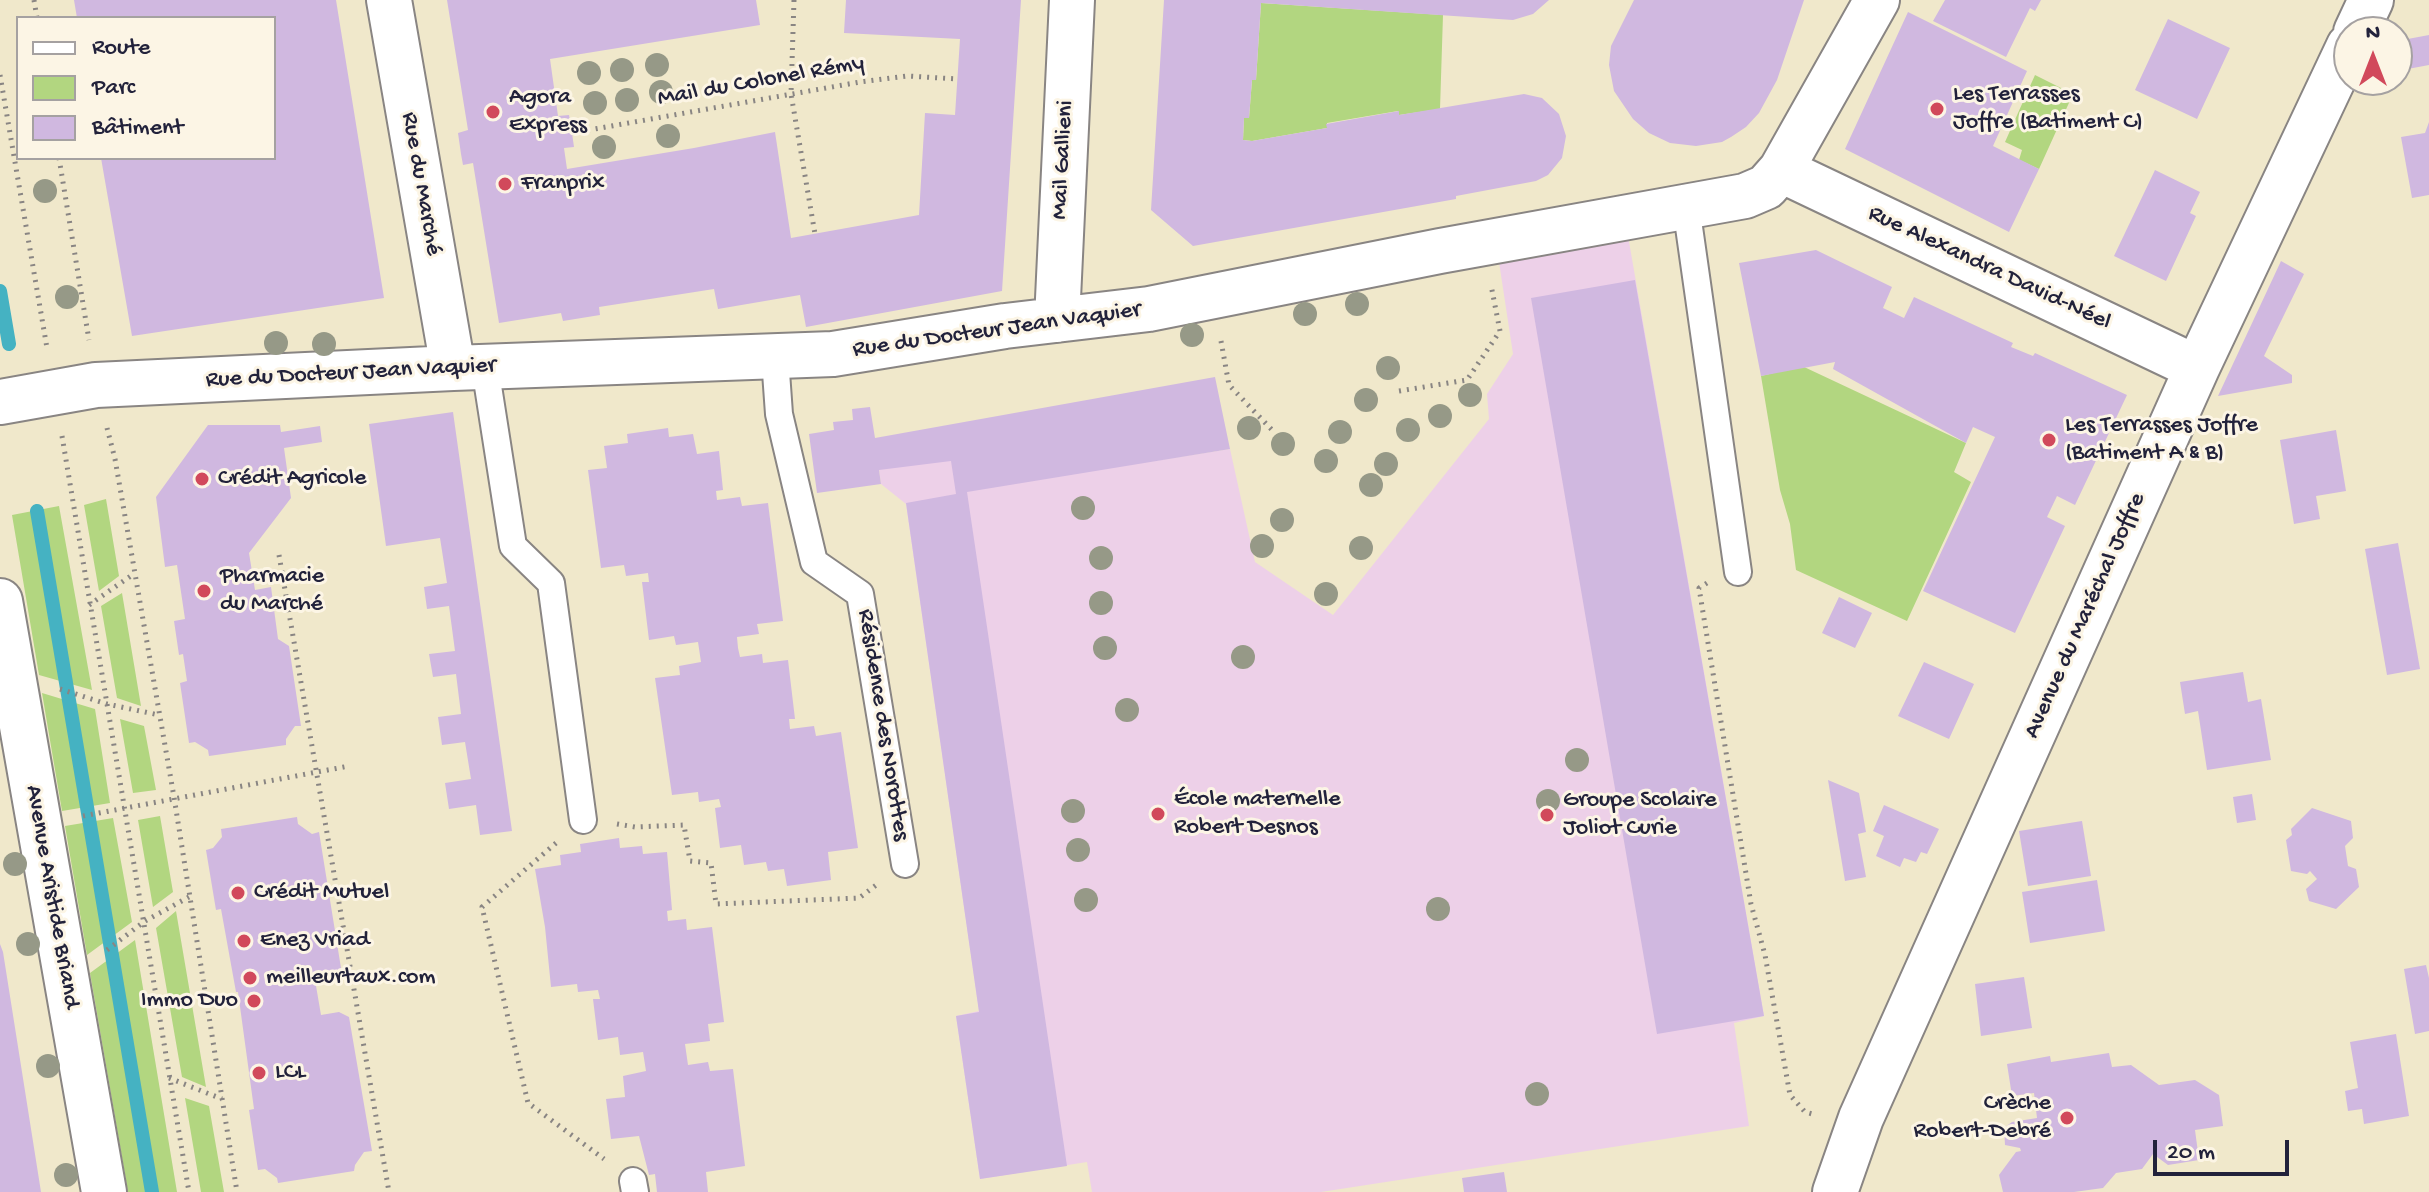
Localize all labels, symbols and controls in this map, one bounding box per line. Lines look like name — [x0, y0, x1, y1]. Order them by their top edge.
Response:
legend — [16, 16, 276, 160]
north arrow — [2333, 16, 2413, 96]
text: N — [2366, 21, 2380, 47]
text: Route — [92, 34, 150, 63]
street label: Mail du Colonel Rémy — [656, 50, 866, 114]
text: Parc — [92, 74, 135, 103]
place label: Les Terrasses Joffre (Batiment C) — [1953, 81, 2143, 137]
place label: Agora Express — [509, 84, 587, 140]
street label: Mail Gallieni — [1046, 100, 1082, 220]
marker: Les Terrasses Joffre (Batiment C) — [1928, 100, 1946, 118]
marker: Agora Express — [484, 103, 502, 121]
street label: Rue du Marché — [393, 110, 447, 258]
text: Bâtiment — [92, 114, 183, 143]
place label: Franprix — [521, 170, 605, 198]
marker: Franprix — [496, 175, 514, 193]
street label: Rue Alexandra David-Néel — [1863, 200, 2115, 338]
street label: Rue du Docteur Jean Vaquier — [851, 297, 1143, 365]
street label: Rue du Docteur Jean Vaquier — [205, 352, 497, 396]
place label: Les Terrasses Joffre (Batiment A & B) — [2065, 412, 2258, 468]
marker: Les Terrasses Joffre (Batiment A & B) — [2040, 431, 2058, 449]
place label: Crédit Agricole — [218, 465, 366, 493]
marker: Crédit Agricole — [193, 470, 211, 488]
street label: Avenue du Maréchal Joffre — [2019, 489, 2153, 743]
place label: Pharmacie du Marché — [220, 563, 324, 619]
marker: Pharmacie du Marché — [195, 582, 213, 600]
street label: Résidence des Norottes — [849, 607, 915, 843]
street label: Avenue Aristide Briand — [17, 783, 85, 1011]
place label: École maternelle Robert Desnos — [1174, 786, 1341, 842]
place label: Groupe Scolaire Joliot Curie — [1563, 787, 1717, 843]
marker: École maternelle Robert Desnos — [1149, 805, 1167, 823]
marker: Groupe Scolaire Joliot Curie — [1538, 806, 1556, 824]
place label: Crédit Mutuel — [254, 879, 389, 907]
marker: Crédit Mutuel — [229, 884, 247, 902]
place label: Enez Vriad — [260, 927, 369, 955]
marker: Enez Vriad — [235, 932, 253, 950]
place label: meilleurtaux.com — [266, 964, 436, 992]
marker: meilleurtaux.com — [241, 969, 259, 987]
place label: Immo Duo — [141, 987, 238, 1015]
marker: Immo Duo — [245, 992, 263, 1010]
place label: LCL — [275, 1059, 306, 1087]
marker: LCL — [250, 1064, 268, 1082]
place label: Crèche Robert-Debré — [1914, 1090, 2051, 1146]
marker: Crèche Robert-Debré — [2058, 1109, 2076, 1127]
scale bar — [2157, 1124, 2293, 1174]
text: 20 m — [2167, 1139, 2215, 1168]

